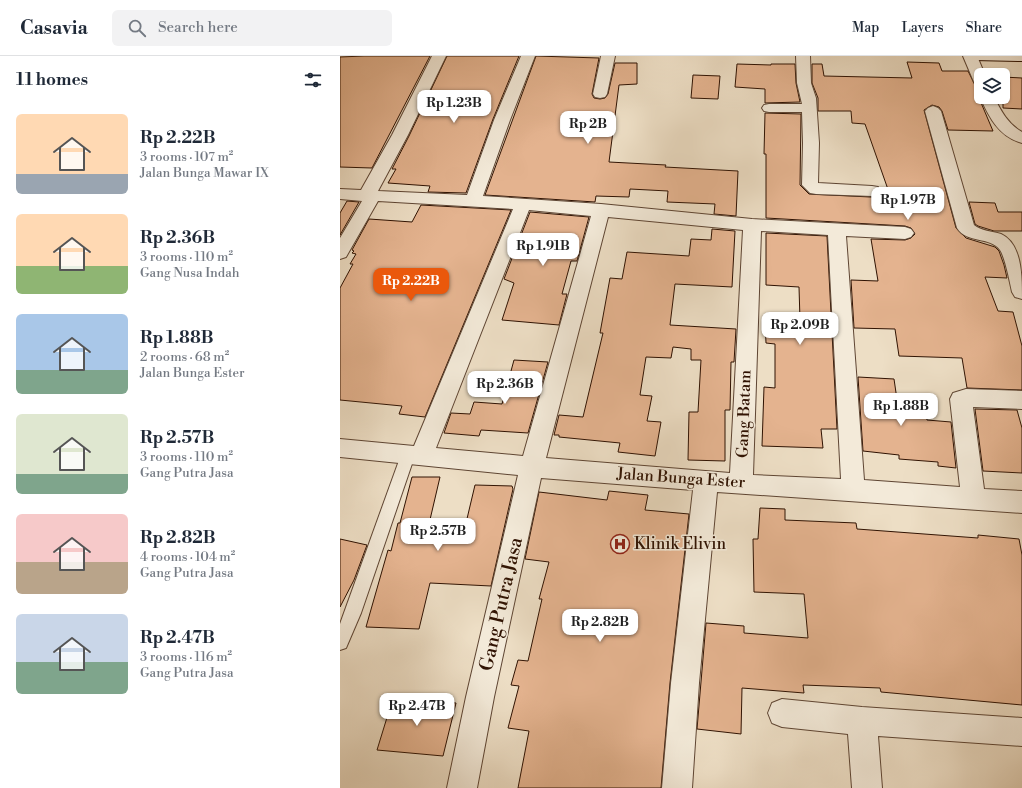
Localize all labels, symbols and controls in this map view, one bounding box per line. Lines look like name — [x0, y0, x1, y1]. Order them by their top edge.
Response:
search box — [112, 10, 392, 46]
text: Casavia — [20, 16, 88, 40]
icon: search — [126, 17, 148, 39]
text: Search here — [158, 18, 238, 37]
text: Map — [852, 19, 879, 37]
text: Layers — [901, 19, 944, 37]
text: Share — [966, 19, 1002, 37]
map controls — [974, 68, 1010, 104]
button: layers — [974, 68, 1010, 104]
text: 11 homes — [16, 69, 88, 91]
icon: filters — [302, 69, 324, 91]
pin: Rp 1.23B — [413, 90, 495, 124]
text: Rp 1.23B — [426, 95, 482, 111]
pin: Rp 2B — [560, 111, 616, 145]
text: Rp 2B — [569, 116, 607, 132]
text: Rp 2.22B — [140, 127, 215, 149]
icon: home — [48, 130, 96, 178]
text: 3 rooms · 107 m² — [140, 149, 233, 165]
text: Jalan Bunga Mawar IX — [140, 165, 269, 181]
pin: Rp 1.97B — [867, 187, 949, 221]
text: Rp 1.97B — [880, 192, 936, 208]
text: Rp 2.36B — [140, 227, 215, 249]
icon: home — [48, 230, 96, 278]
pin: Rp 1.91B — [502, 233, 584, 267]
text: Rp 1.91B — [516, 238, 570, 254]
text: 3 rooms · 110 m² — [140, 249, 233, 265]
text: Gang Nusa Indah — [140, 265, 240, 281]
pin: Rp 2.22B — [370, 268, 452, 302]
text: Rp 2.22B — [382, 273, 440, 289]
pin: Rp 2.09B — [759, 312, 841, 346]
text: Rp 2.09B — [770, 317, 830, 333]
text: Rp 1.88B — [140, 327, 213, 349]
icon: home — [48, 330, 96, 378]
text: 2 rooms · 68 m² — [140, 349, 229, 365]
text: Jalan Bunga Ester — [140, 365, 245, 381]
street label: Gang Batam — [732, 369, 756, 459]
pin: Rp 2.36B — [464, 371, 546, 405]
text: Rp 2.36B — [476, 376, 534, 392]
pin: Rp 1.88B — [860, 393, 942, 427]
text: Rp 1.88B — [873, 398, 929, 414]
text: Rp 2.57B — [140, 427, 214, 449]
icon: home — [48, 430, 96, 478]
text: 3 rooms · 110 m² — [140, 449, 233, 465]
street label: Jalan Bunga Ester — [615, 463, 746, 492]
text: Gang Putra Jasa — [140, 465, 234, 481]
pin: Rp 2.57B — [397, 518, 479, 552]
text: Rp 2.57B — [410, 523, 466, 539]
text: Rp 2.82B — [140, 527, 216, 549]
icon: home — [48, 530, 96, 578]
hospital icon: Klinik Elivin — [609, 533, 631, 555]
street label: Gang Putra Jasa — [474, 534, 528, 673]
place label: Klinik Elivin — [634, 534, 726, 554]
text: 4 rooms · 104 m² — [140, 549, 235, 565]
text: Gang Putra Jasa — [140, 565, 234, 581]
pin: Rp 2.82B — [559, 609, 641, 643]
text: Rp 2.82B — [571, 614, 629, 630]
text: Rp 2.47B — [140, 627, 215, 649]
icon: home — [48, 630, 96, 678]
text: 3 rooms · 116 m² — [140, 649, 232, 665]
text: Gang Putra Jasa — [140, 665, 234, 681]
pin: Rp 2.47B — [376, 693, 458, 727]
text: Rp 2.47B — [388, 698, 446, 714]

